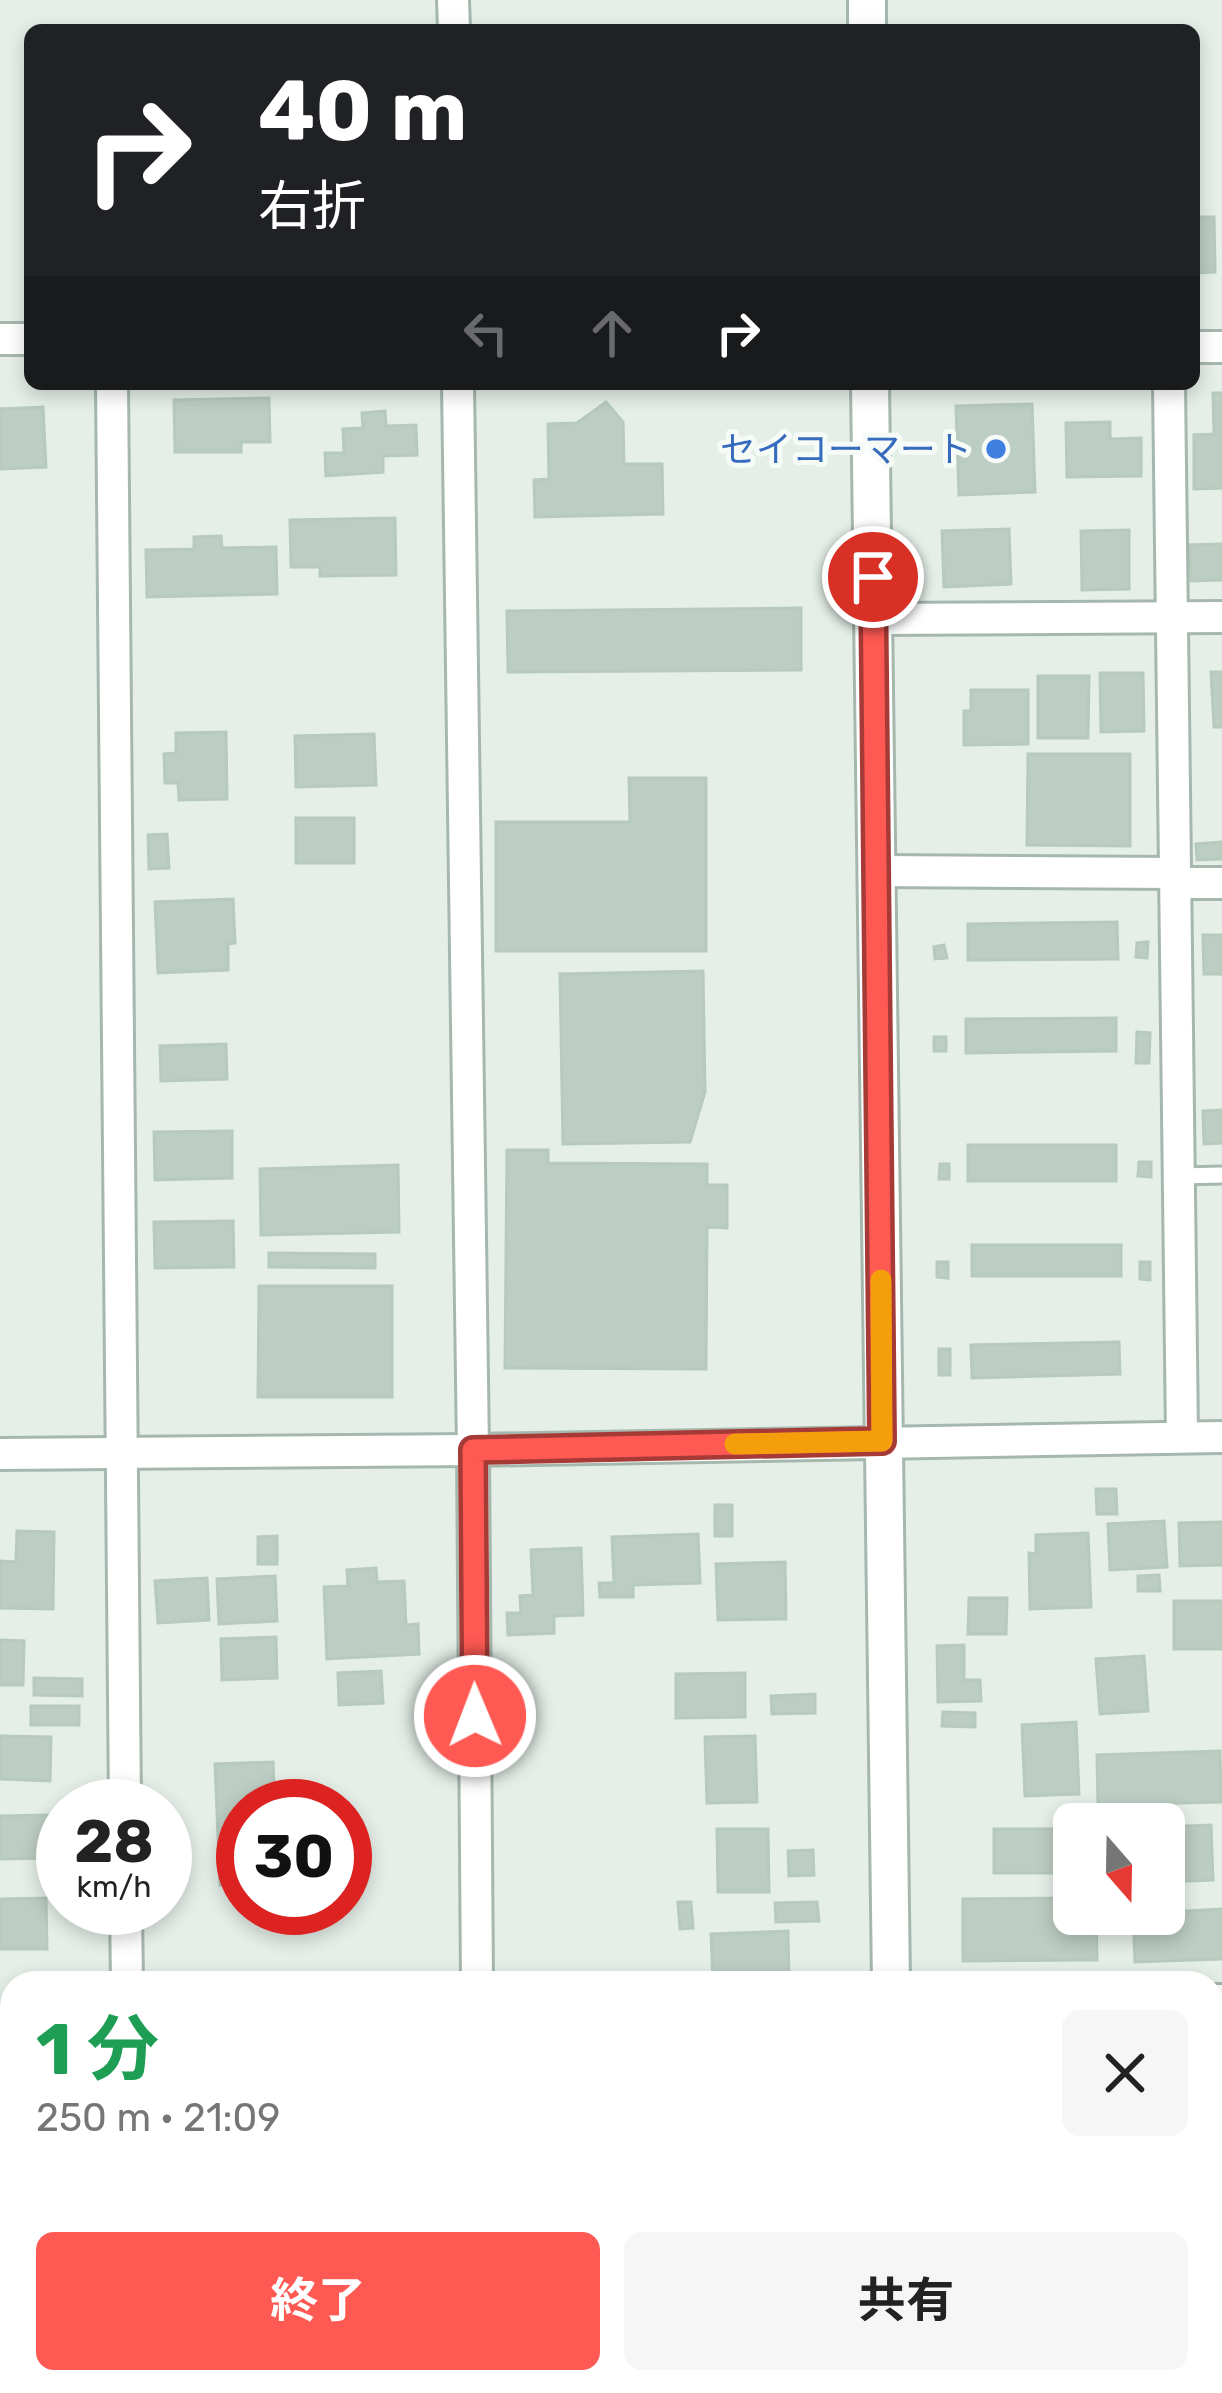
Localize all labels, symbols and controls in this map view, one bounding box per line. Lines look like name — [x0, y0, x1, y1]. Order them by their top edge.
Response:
text: 40 m — [258, 61, 467, 161]
icon: right — [60, 72, 216, 228]
text: 右折 — [258, 175, 366, 239]
icon: left — [453, 300, 519, 366]
icon: ahead — [579, 300, 645, 366]
icon: right — [705, 300, 771, 366]
place label: セイコーマート — [720, 428, 972, 471]
marker: セイコーマート — [983, 436, 1009, 462]
pin — [822, 526, 924, 628]
icon: arrive — [840, 544, 906, 610]
position arrow — [412, 1653, 538, 1779]
speed limit sign: 30 — [216, 1779, 372, 1935]
north arrow — [1053, 1803, 1185, 1935]
map controls — [1053, 1803, 1185, 1935]
text: 28 — [74, 1806, 154, 1877]
text: km/h — [77, 1869, 151, 1905]
text: 1 分 — [36, 2007, 159, 2092]
button: close — [1062, 2010, 1188, 2136]
text: 250 m · 21:09 — [36, 2095, 281, 2141]
button: 終了 — [36, 2232, 600, 2370]
button: 共有 — [624, 2232, 1188, 2370]

